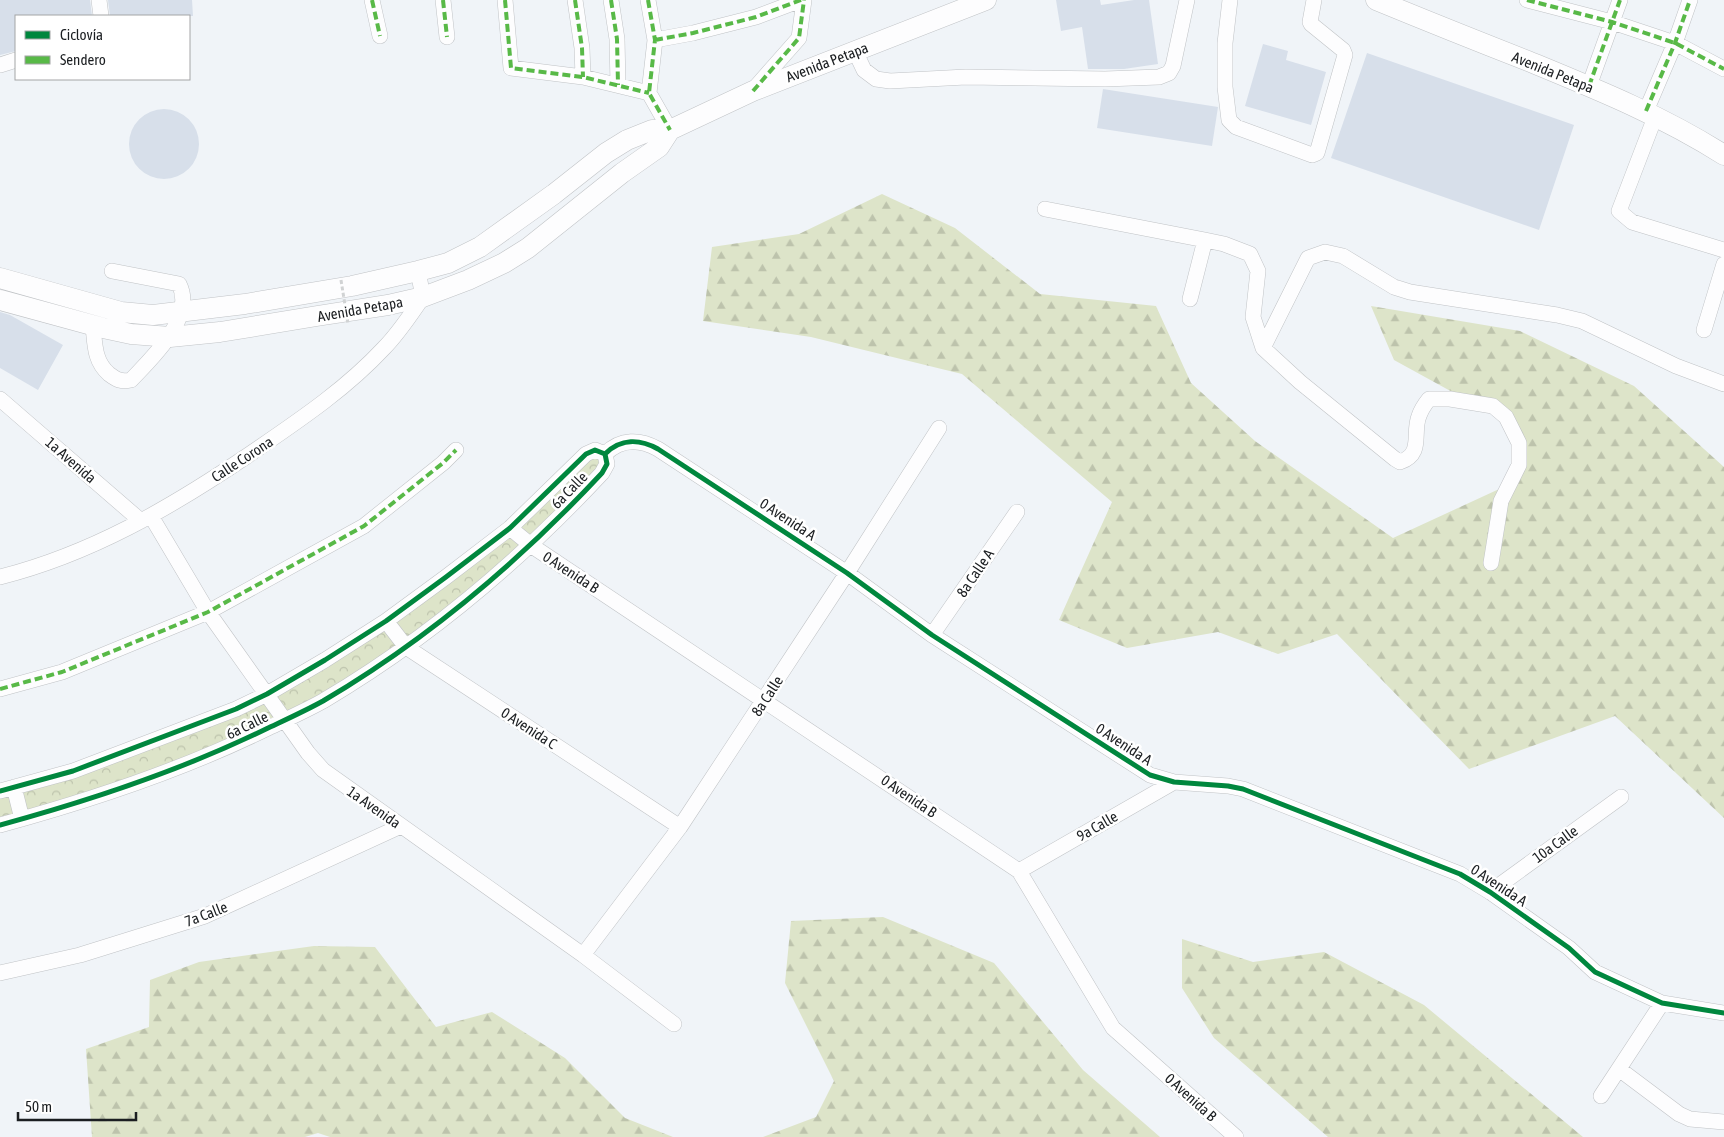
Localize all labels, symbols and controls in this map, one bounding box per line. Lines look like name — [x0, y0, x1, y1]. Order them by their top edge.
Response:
legend — [15, 15, 190, 80]
text: Ciclovía — [60, 26, 103, 43]
street label: Avenida Petapa — [784, 39, 870, 85]
street label: Avenida Petapa — [1510, 48, 1596, 96]
text: Sendero — [60, 51, 106, 68]
street label: Avenida Petapa — [316, 293, 404, 325]
street label: Calle Corona — [208, 433, 276, 485]
street label: 1a Avenida — [42, 434, 100, 486]
street label: 6a Calle — [547, 468, 591, 512]
street label: 0 Avenida A — [757, 495, 820, 544]
street label: 8a Calle A — [953, 545, 997, 600]
street label: 0 Avenida B — [540, 548, 602, 596]
street label: 8a Calle — [748, 673, 786, 719]
street label: 0 Avenida C — [498, 704, 560, 752]
street label: 6a Calle — [223, 708, 271, 742]
street label: 0 Avenida A — [1093, 720, 1156, 769]
street label: 0 Avenida B — [878, 771, 940, 821]
street label: 1a Avenida — [344, 783, 404, 831]
street label: 9a Calle — [1074, 807, 1121, 844]
street label: 10a Calle — [1529, 822, 1581, 866]
street label: 0 Avenida A — [1468, 861, 1531, 910]
street label: 7a Calle — [182, 898, 230, 930]
street label: 0 Avenida B — [1162, 1070, 1220, 1124]
scale bar — [18, 1090, 135, 1122]
text: 50 m — [25, 1098, 52, 1115]

